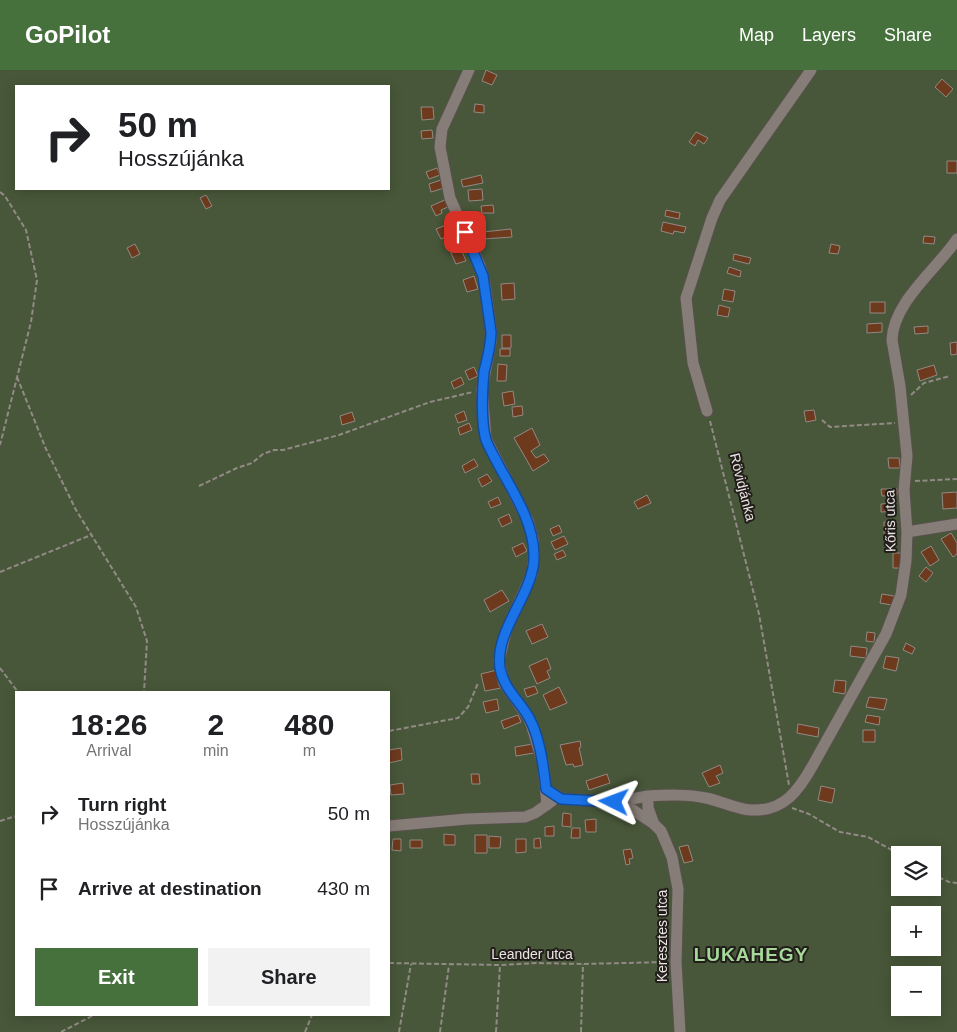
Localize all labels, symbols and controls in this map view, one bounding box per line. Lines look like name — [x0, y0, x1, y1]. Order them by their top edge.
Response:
text: GoPilot — [25, 21, 110, 48]
text: Map — [739, 25, 774, 45]
text: Layers — [802, 25, 856, 45]
text: Share — [884, 25, 932, 45]
icon: right — [35, 105, 100, 170]
text: 50 m — [118, 105, 198, 144]
text: Hosszújánka — [118, 146, 244, 171]
pin — [444, 211, 486, 253]
icon: arrive — [451, 218, 479, 246]
street label: Rövidjánka — [727, 451, 759, 523]
street label: Kőris utca — [881, 490, 899, 552]
text: 18:26 — [71, 708, 147, 741]
text: 2 — [207, 708, 224, 741]
text: 480 — [284, 708, 334, 741]
text: Arrival — [86, 742, 132, 759]
text: min — [203, 742, 229, 759]
text: m — [303, 742, 316, 759]
position arrow — [587, 775, 639, 827]
text: Turn right — [78, 794, 166, 815]
icon: right — [35, 800, 63, 828]
text: 50 m — [328, 803, 370, 824]
text: Hosszújánka — [78, 816, 170, 833]
map controls — [891, 846, 941, 1016]
button: layers — [891, 846, 941, 896]
icon: arrive — [35, 875, 63, 903]
text: Arrive at destination — [78, 878, 262, 899]
text: 430 m — [317, 878, 370, 899]
street label: Keresztes utca — [654, 889, 670, 982]
button: + — [891, 906, 941, 956]
district label: LUKAHEGY — [694, 944, 808, 965]
street label: Leander utca — [491, 946, 573, 962]
button: Exit — [35, 948, 198, 1006]
button: Share — [208, 948, 370, 1006]
button: − — [891, 966, 941, 1016]

